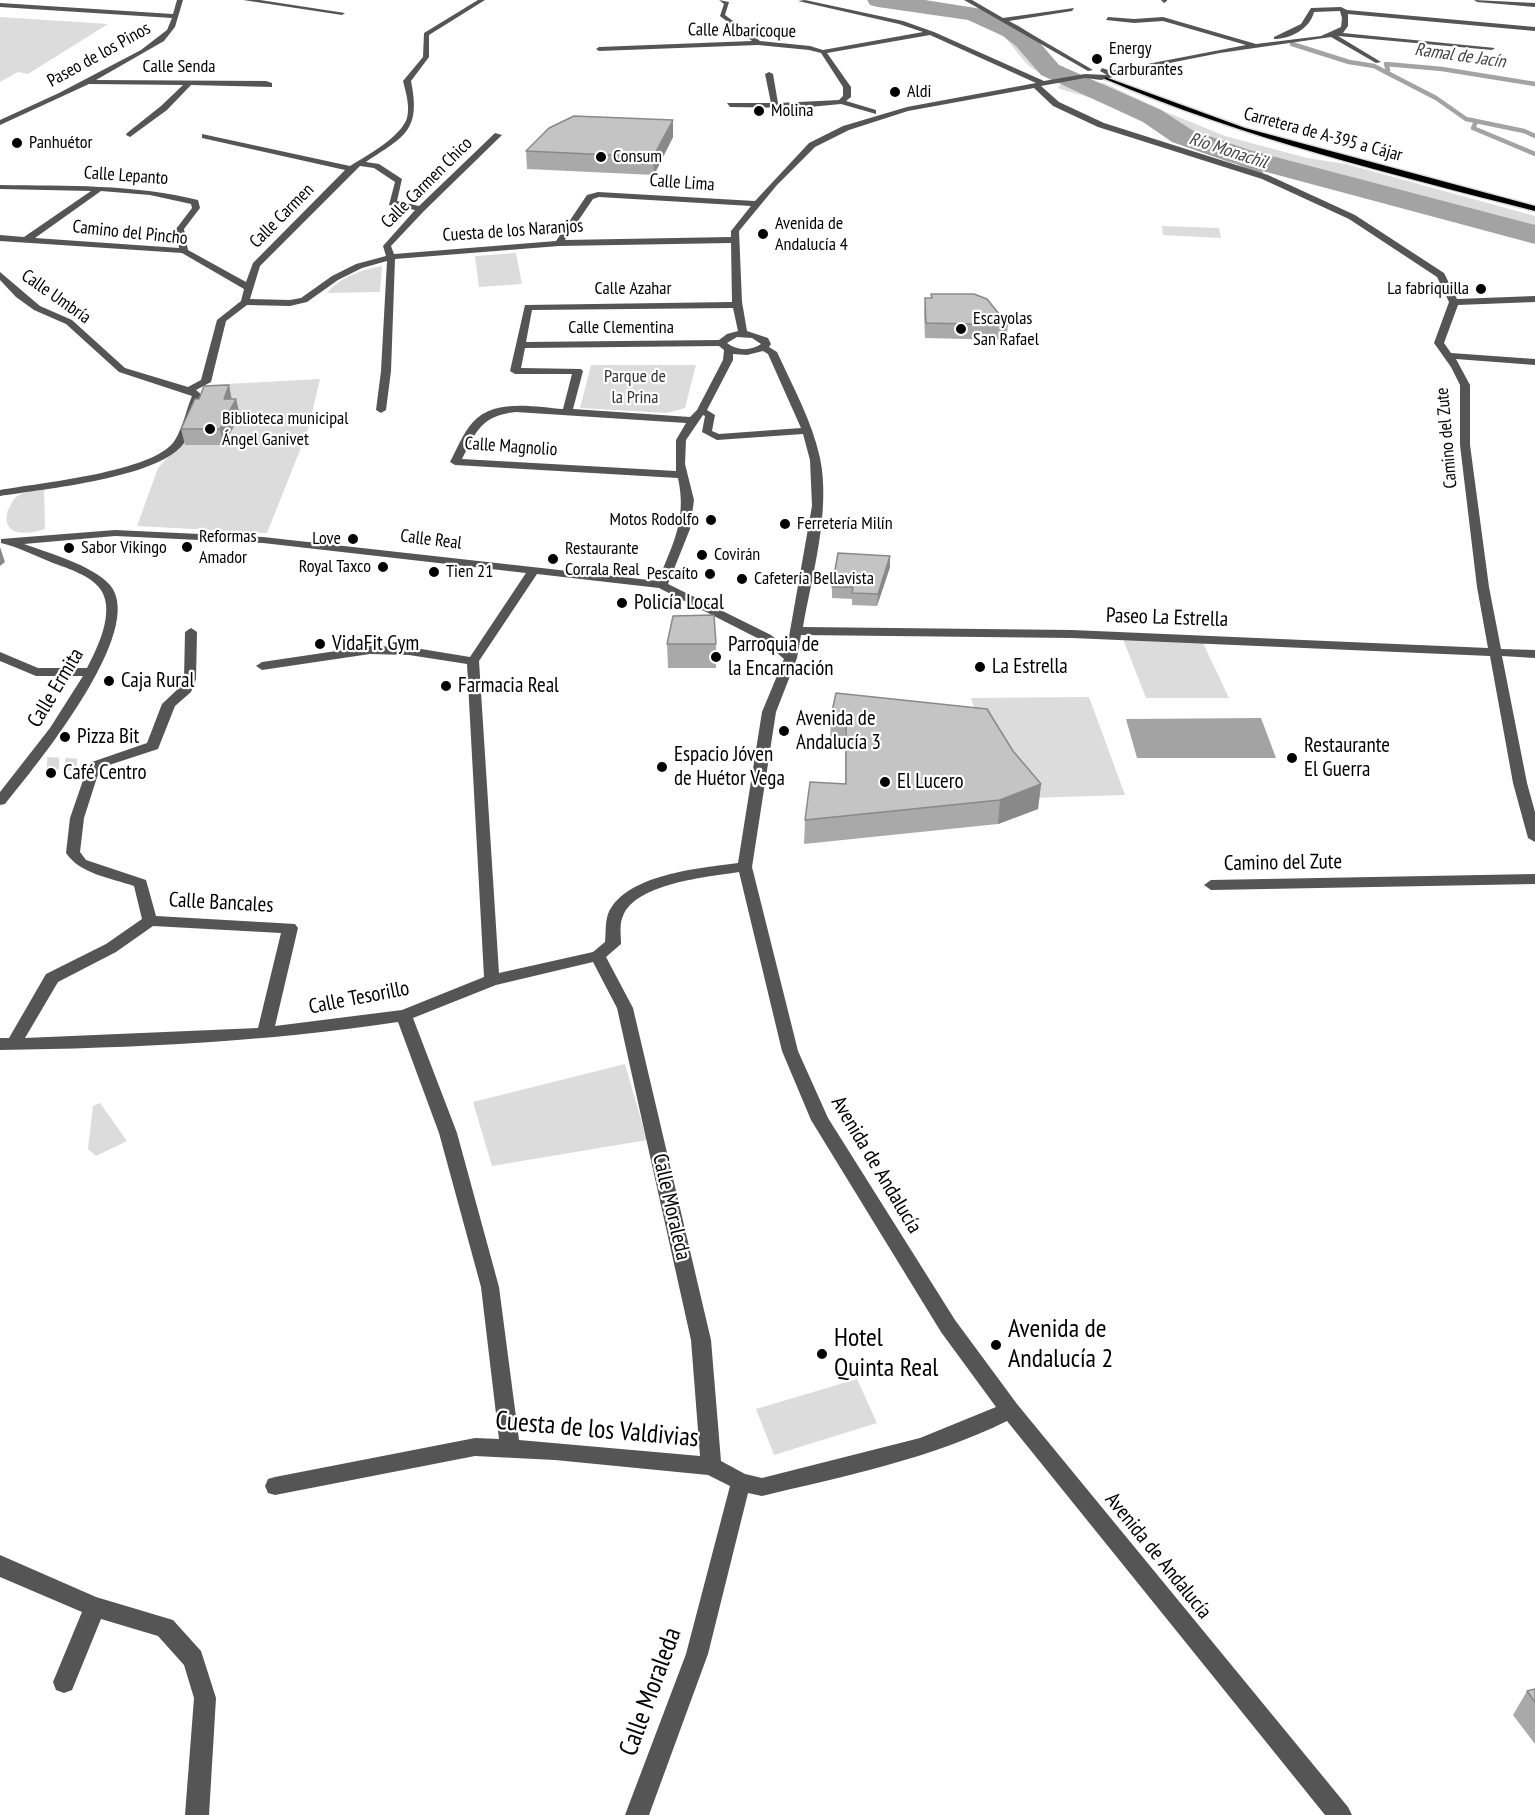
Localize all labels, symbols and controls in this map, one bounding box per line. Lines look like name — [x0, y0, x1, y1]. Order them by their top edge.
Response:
street label: Paseo de los Pinos — [44, 18, 154, 92]
street label: Calle Albaricoque — [688, 19, 796, 43]
place label: Energy Carburantes — [1109, 38, 1183, 80]
water label: Ramal de Jacín — [1413, 39, 1507, 73]
marker: Energy Carburantes — [1090, 52, 1104, 66]
street label: Calle Senda — [143, 56, 215, 78]
place label: Aldi — [907, 81, 931, 103]
marker: Aldi — [888, 85, 902, 99]
place label: Molina — [771, 100, 813, 122]
street label: Carretera de A-395 a Cájar — [1241, 103, 1405, 167]
marker: Molina — [752, 104, 766, 118]
water label: Río Monachil — [1186, 128, 1270, 174]
place label: Panhuétor — [29, 132, 92, 154]
street label: Calle Carmen Chico — [377, 133, 477, 233]
marker: Panhuétor — [10, 136, 24, 150]
place label: Consum — [613, 146, 662, 168]
marker: Consum — [594, 150, 608, 164]
street label: Calle Lepanto — [83, 162, 169, 190]
street label: Calle Lima — [649, 170, 715, 196]
street label: Calle Carmen — [245, 179, 319, 253]
place label: Avenida de Andalucía 4 — [775, 213, 848, 256]
street label: Cuesta de los Naranjos — [442, 215, 584, 247]
street label: Camino del Pincho — [71, 216, 189, 250]
marker: Avenida de Andalucía 4 — [756, 227, 770, 241]
street label: Calle Umbría — [17, 265, 95, 329]
street label: Calle Azahar — [595, 278, 671, 300]
place label: La fabriquilla — [1387, 278, 1469, 300]
marker: La fabriquilla — [1474, 282, 1488, 296]
place label: Escayolas San Rafael — [973, 308, 1039, 350]
street label: Calle Clementina — [568, 317, 674, 339]
marker: Escayolas San Rafael — [954, 322, 968, 336]
park label: Parque de la Prina — [604, 366, 666, 409]
street label: Camino del Zute — [1432, 387, 1462, 489]
place label: Biblioteca municipal Ángel Ganivet — [222, 408, 348, 450]
marker: Biblioteca municipal Ángel Ganivet — [203, 422, 217, 436]
street label: Calle Magnolio — [464, 433, 558, 461]
place label: Motos Rodolfo — [610, 509, 699, 531]
marker: Motos Rodolfo — [704, 513, 718, 527]
place label: Ferretería Milín — [797, 513, 893, 535]
marker: Ferretería Milín — [778, 517, 792, 531]
place label: Reformas Amador — [199, 526, 257, 568]
street label: Calle Real — [399, 526, 463, 554]
place label: Love — [312, 528, 341, 550]
marker: Love — [346, 532, 360, 546]
place label: Sabor Vikingo — [81, 537, 167, 559]
place label: Restaurante Corrala Real — [565, 538, 640, 580]
marker: Reformas Amador — [180, 540, 194, 554]
marker: Sabor Vikingo — [62, 541, 76, 555]
place label: Covirán — [714, 544, 760, 566]
marker: Covirán — [695, 548, 709, 562]
marker: Restaurante Corrala Real — [546, 552, 560, 566]
place label: Royal Taxco — [299, 556, 371, 578]
marker: Royal Taxco — [376, 560, 390, 574]
place label: Tien 21 — [446, 561, 493, 583]
place label: Pescaíto — [647, 563, 698, 585]
marker: Tien 21 — [427, 565, 441, 579]
marker: Pescaíto — [703, 567, 717, 581]
place label: Cafetería Bellavista — [754, 568, 874, 590]
marker: Cafetería Bellavista — [735, 572, 749, 586]
place label: Policía Local — [634, 590, 724, 616]
marker: Policía Local — [615, 596, 629, 610]
street label: Paseo La Estrella — [1105, 603, 1229, 633]
place label: VidaFit Gym — [332, 631, 419, 657]
place label: Parroquia de la Encarnación — [728, 632, 834, 682]
marker: VidaFit Gym — [313, 637, 327, 651]
street label: Calle Ermita — [23, 644, 89, 732]
marker: Parroquia de la Encarnación — [709, 650, 723, 664]
place label: La Estrella — [992, 654, 1068, 680]
marker: La Estrella — [973, 660, 987, 674]
place label: Caja Rural — [121, 668, 194, 694]
place label: Farmacia Real — [458, 673, 559, 699]
marker: Caja Rural — [102, 674, 116, 688]
marker: Farmacia Real — [439, 679, 453, 693]
place label: Avenida de Andalucía 3 — [796, 706, 881, 756]
place label: Pizza Bit — [77, 724, 139, 750]
marker: Avenida de Andalucía 3 — [777, 724, 791, 738]
marker: Pizza Bit — [58, 730, 72, 744]
place label: Restaurante El Guerra — [1304, 733, 1390, 783]
place label: Espacio Jóven de Huétor Vega — [674, 742, 785, 792]
marker: Restaurante El Guerra — [1285, 751, 1299, 765]
place label: Café Centro — [63, 760, 147, 786]
marker: Espacio Jóven de Huétor Vega — [655, 760, 669, 774]
marker: Café Centro — [44, 766, 58, 780]
place label: El Lucero — [897, 769, 964, 795]
marker: El Lucero — [878, 775, 892, 789]
street label: Camino del Zute — [1224, 849, 1342, 877]
street label: Calle Bancales — [168, 888, 274, 918]
street label: Calle Tesorillo — [307, 976, 411, 1020]
street label: Avenida de Andalucía — [825, 1092, 927, 1238]
street label: Calle Moraleda — [647, 1151, 695, 1263]
place label: Avenida de Andalucía 2 — [1008, 1314, 1113, 1376]
place label: Hotel Quinta Real — [834, 1323, 938, 1384]
marker: Avenida de Andalucía 2 — [989, 1338, 1003, 1352]
marker: Hotel Quinta Real — [815, 1347, 829, 1361]
street label: Cuesta de los Valdivias — [494, 1406, 700, 1454]
street label: Avenida de Andalucía — [1099, 1488, 1217, 1624]
street label: Calle Moraleda — [613, 1624, 689, 1760]

